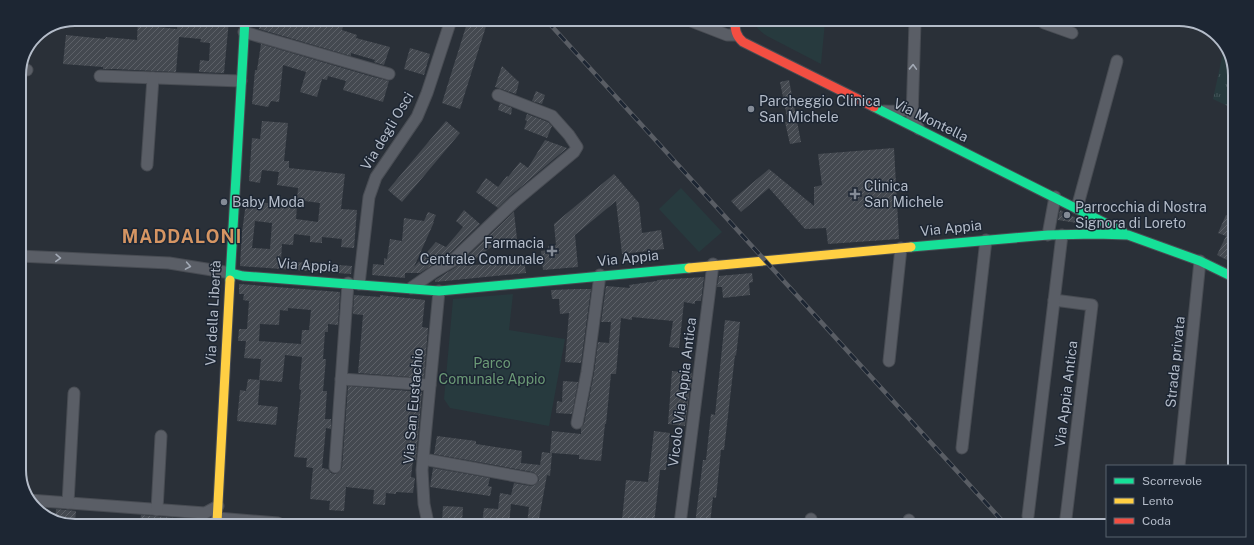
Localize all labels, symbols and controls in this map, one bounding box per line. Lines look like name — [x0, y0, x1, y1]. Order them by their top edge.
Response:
one-way arrow — [909, 64, 918, 70]
street label: Via degli Osci — [357, 89, 417, 173]
place label: Parcheggio Clinica San Michele — [759, 93, 880, 125]
street label: Via Montella — [891, 95, 971, 145]
marker: Parcheggio Clinica San Michele — [746, 104, 756, 114]
place label: Clinica San Michele — [864, 178, 944, 210]
marker: Clinica San Michele — [849, 188, 861, 200]
place label: Baby Moda — [232, 194, 305, 210]
marker: Baby Moda — [219, 197, 229, 207]
place label: Parrocchia di Nostra Signora di Loreto — [1075, 199, 1207, 231]
marker: Parrocchia di Nostra Signora di Loreto — [1062, 210, 1072, 220]
street label: Via Appia — [919, 217, 983, 239]
district label: MADDALONI — [122, 226, 242, 247]
place label: Farmacia Centrale Comunale — [420, 235, 544, 267]
marker: Farmacia Centrale Comunale — [547, 246, 557, 256]
street label: Via Appia — [596, 247, 660, 269]
one-way arrow — [55, 254, 61, 262]
street label: Via Appia — [277, 255, 339, 275]
street label: Via della Libertà — [202, 260, 224, 366]
one-way arrow — [185, 261, 191, 270]
street label: Vicolo Via Appia Antica — [665, 316, 699, 468]
street label: Strada privata — [1162, 316, 1188, 408]
street label: Via Appia Antica — [1052, 340, 1080, 448]
street label: Via San Eustachio — [400, 347, 426, 465]
park label: Parco Comunale Appio — [439, 355, 545, 387]
legend — [1106, 465, 1246, 537]
text: Scorrevole — [1142, 474, 1202, 488]
text: Lento — [1142, 494, 1174, 508]
text: Coda — [1142, 514, 1171, 528]

